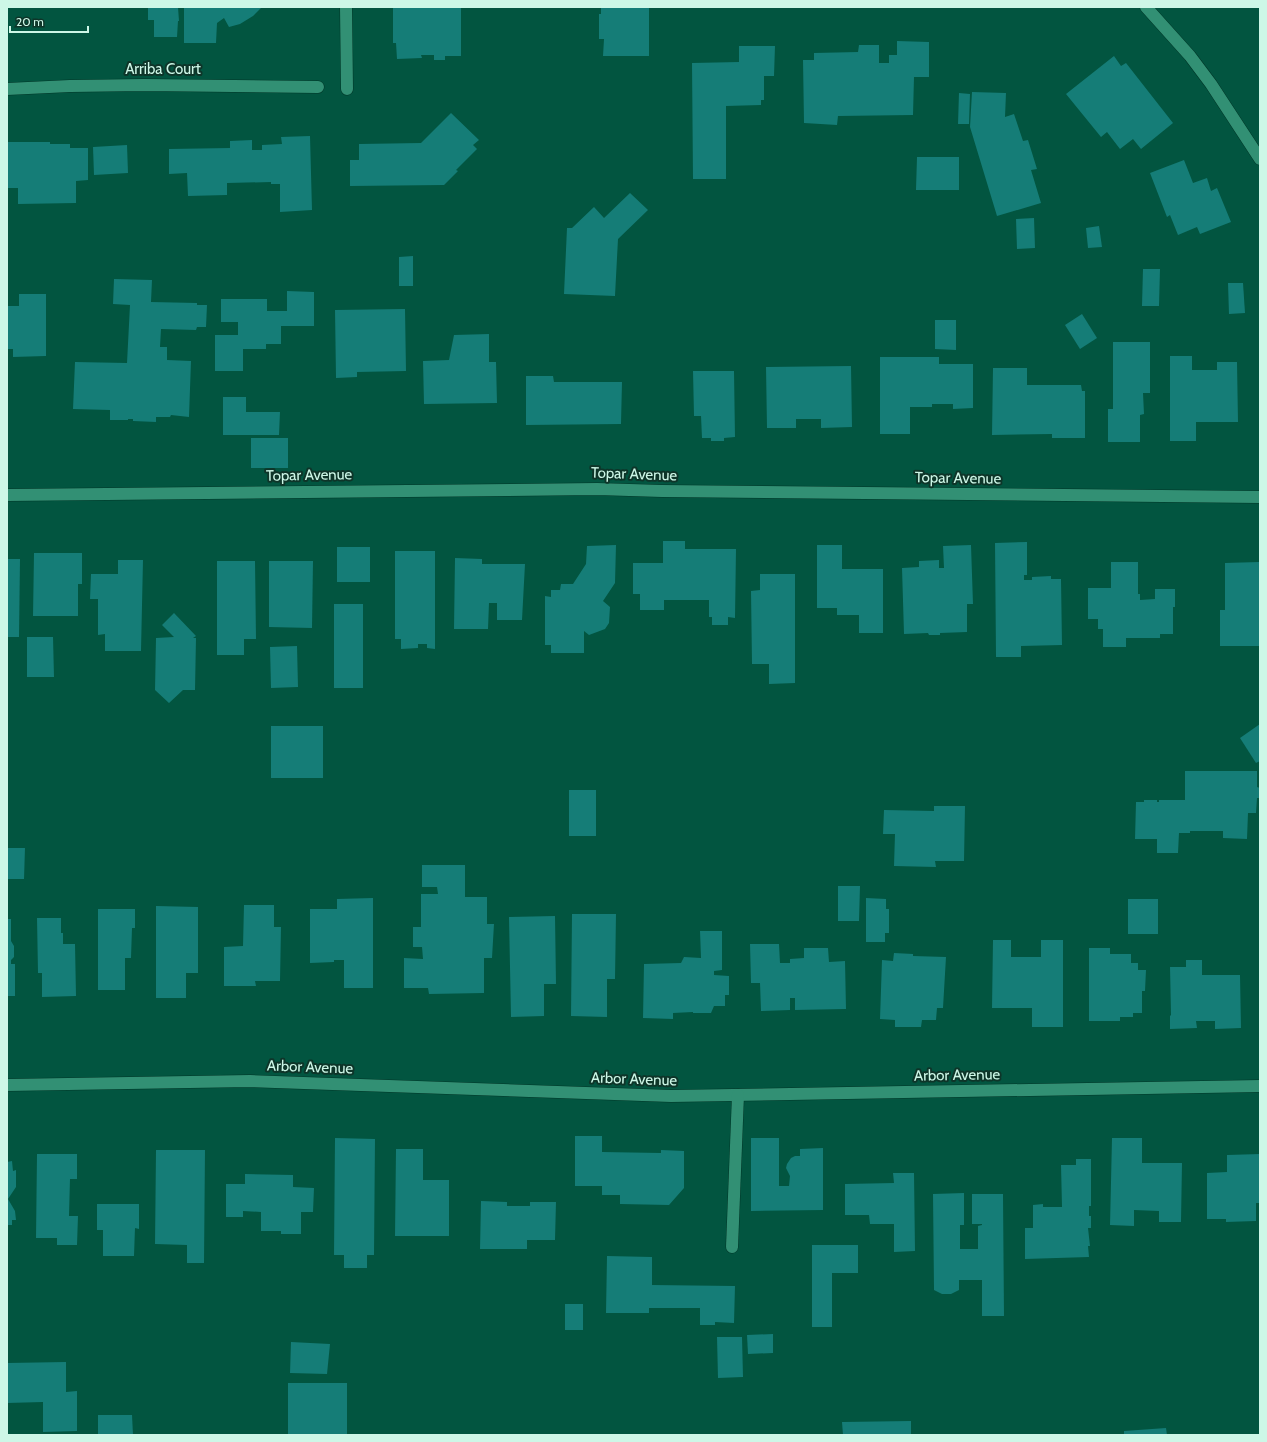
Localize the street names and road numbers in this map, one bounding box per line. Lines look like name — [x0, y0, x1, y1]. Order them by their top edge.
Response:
street label: Arriba Court — [125, 60, 201, 78]
street label: Topar Avenue — [591, 463, 678, 485]
street label: Topar Avenue — [266, 465, 353, 485]
street label: Topar Avenue — [915, 468, 1002, 488]
street label: Arbor Avenue — [267, 1057, 354, 1078]
street label: Arbor Avenue — [914, 1065, 1001, 1085]
street label: Arbor Avenue — [591, 1069, 678, 1090]

